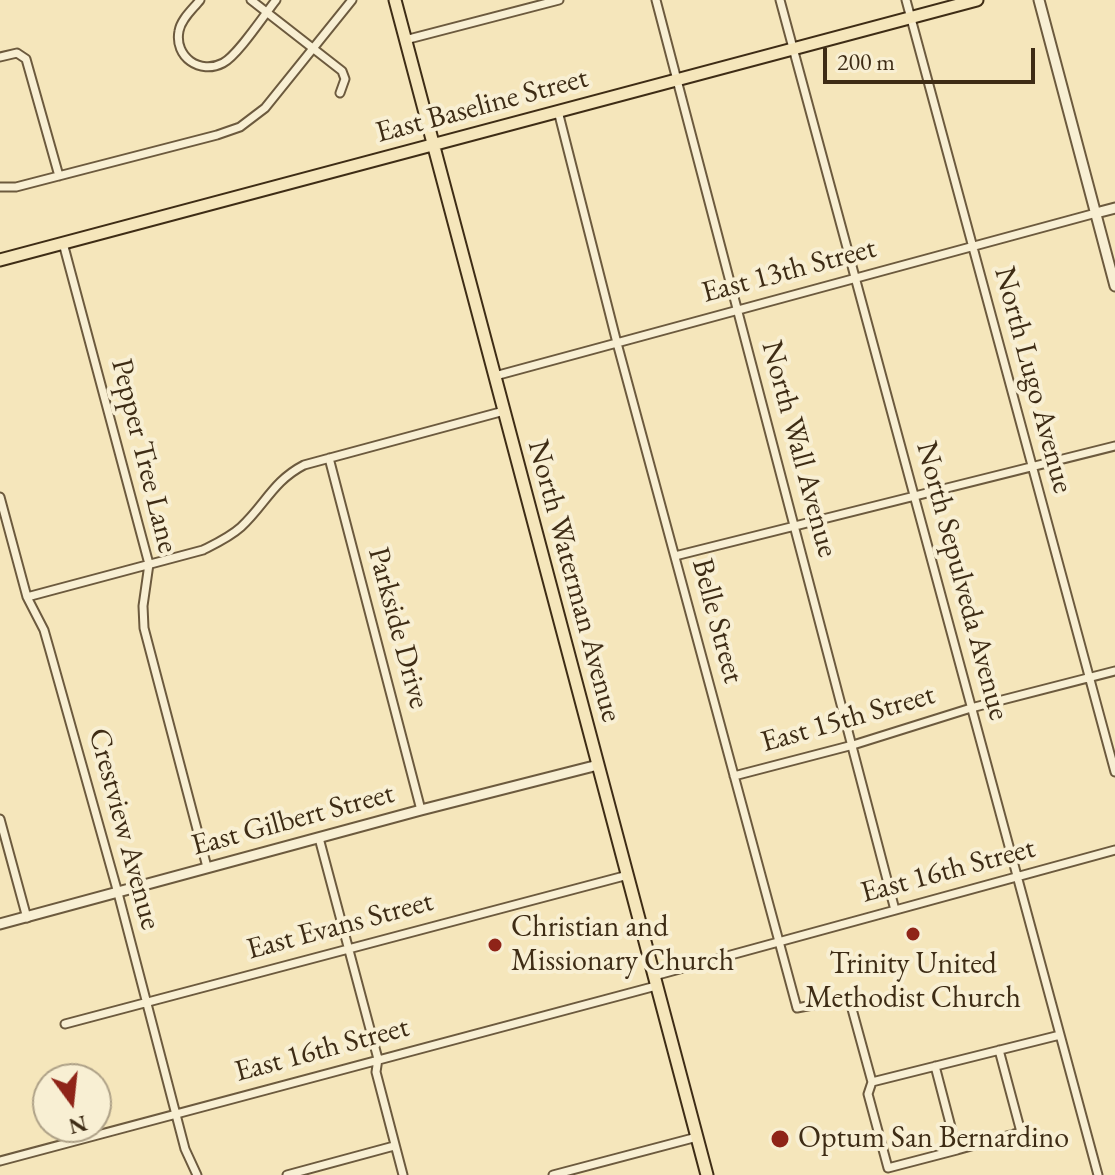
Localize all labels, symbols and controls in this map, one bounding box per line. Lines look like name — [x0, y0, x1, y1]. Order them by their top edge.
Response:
scale bar — [827, 32, 1039, 82]
text: 200 m — [837, 46, 895, 77]
street label: East Baseline Street — [372, 60, 592, 152]
street label: East 13th Street — [698, 230, 880, 312]
street label: North Lugo Avenue — [985, 263, 1081, 497]
street label: North Wall Avenue — [753, 337, 845, 561]
street label: Pepper Tree Lane — [102, 355, 186, 557]
street label: North Waterman Avenue — [519, 436, 629, 726]
street label: North Sepulveda Avenue — [908, 438, 1016, 724]
street label: Parkside Drive — [359, 544, 437, 712]
street label: Belle Street — [683, 555, 751, 687]
street label: East 15th Street — [757, 677, 939, 761]
street label: Crestview Avenue — [80, 724, 168, 934]
street label: East Gilbert Street — [188, 776, 398, 864]
street label: East 16th Street — [857, 830, 1039, 912]
street label: East Evans Street — [243, 884, 437, 968]
place label: Christian and Missionary Church — [511, 910, 734, 980]
marker: Trinity United Methodist Church — [904, 925, 922, 943]
marker: Christian and Missionary Church — [486, 936, 504, 954]
place label: Trinity United Methodist Church — [805, 947, 1021, 1018]
street label: East 16th Street — [231, 1009, 413, 1091]
north arrow — [32, 1063, 112, 1143]
text: N — [65, 1108, 90, 1141]
place label: Optum San Bernardino — [798, 1121, 1069, 1157]
marker: Optum San Bernardino — [769, 1128, 791, 1150]

